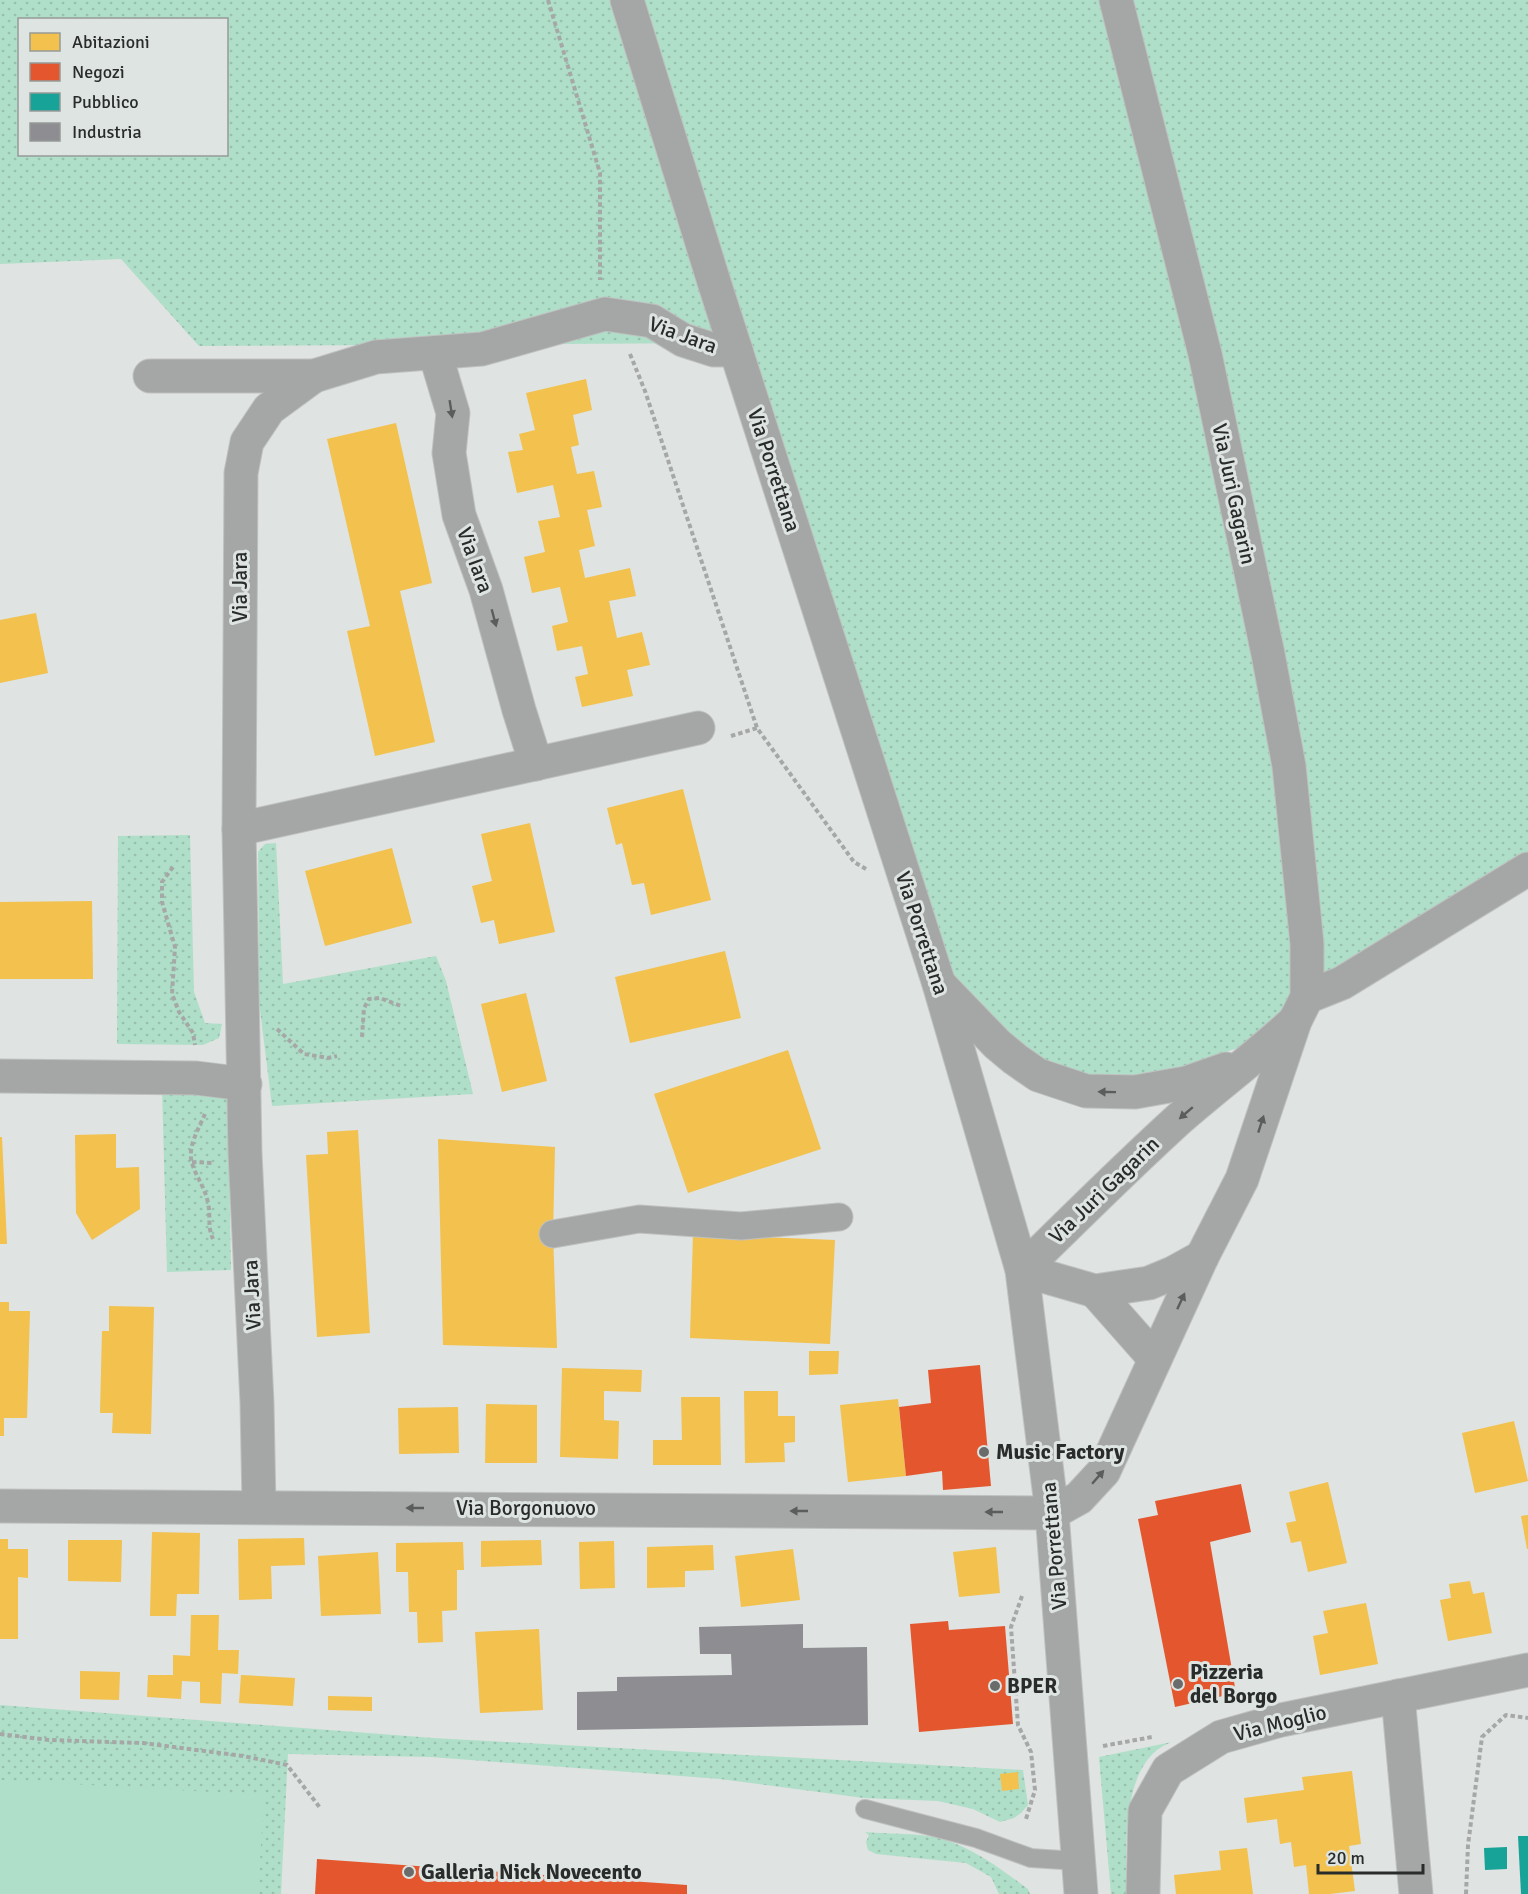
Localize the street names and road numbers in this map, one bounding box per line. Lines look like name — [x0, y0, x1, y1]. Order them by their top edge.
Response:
street label: Via Jara — [645, 311, 721, 359]
street label: Via Porrettana — [742, 405, 806, 535]
street label: Via Juri Gagarin — [1206, 421, 1262, 567]
street label: Via Iara — [451, 524, 499, 596]
street label: Via Jara — [227, 552, 253, 622]
street label: Via Porrettana — [890, 868, 954, 998]
street label: Via Juri Gagarin — [1043, 1131, 1165, 1249]
street label: Via Jara — [237, 1259, 267, 1331]
street label: Via Porrettana — [1035, 1481, 1073, 1611]
street label: Via Borgonuovo — [456, 1495, 596, 1521]
street label: Via Moglio — [1231, 1699, 1329, 1747]

